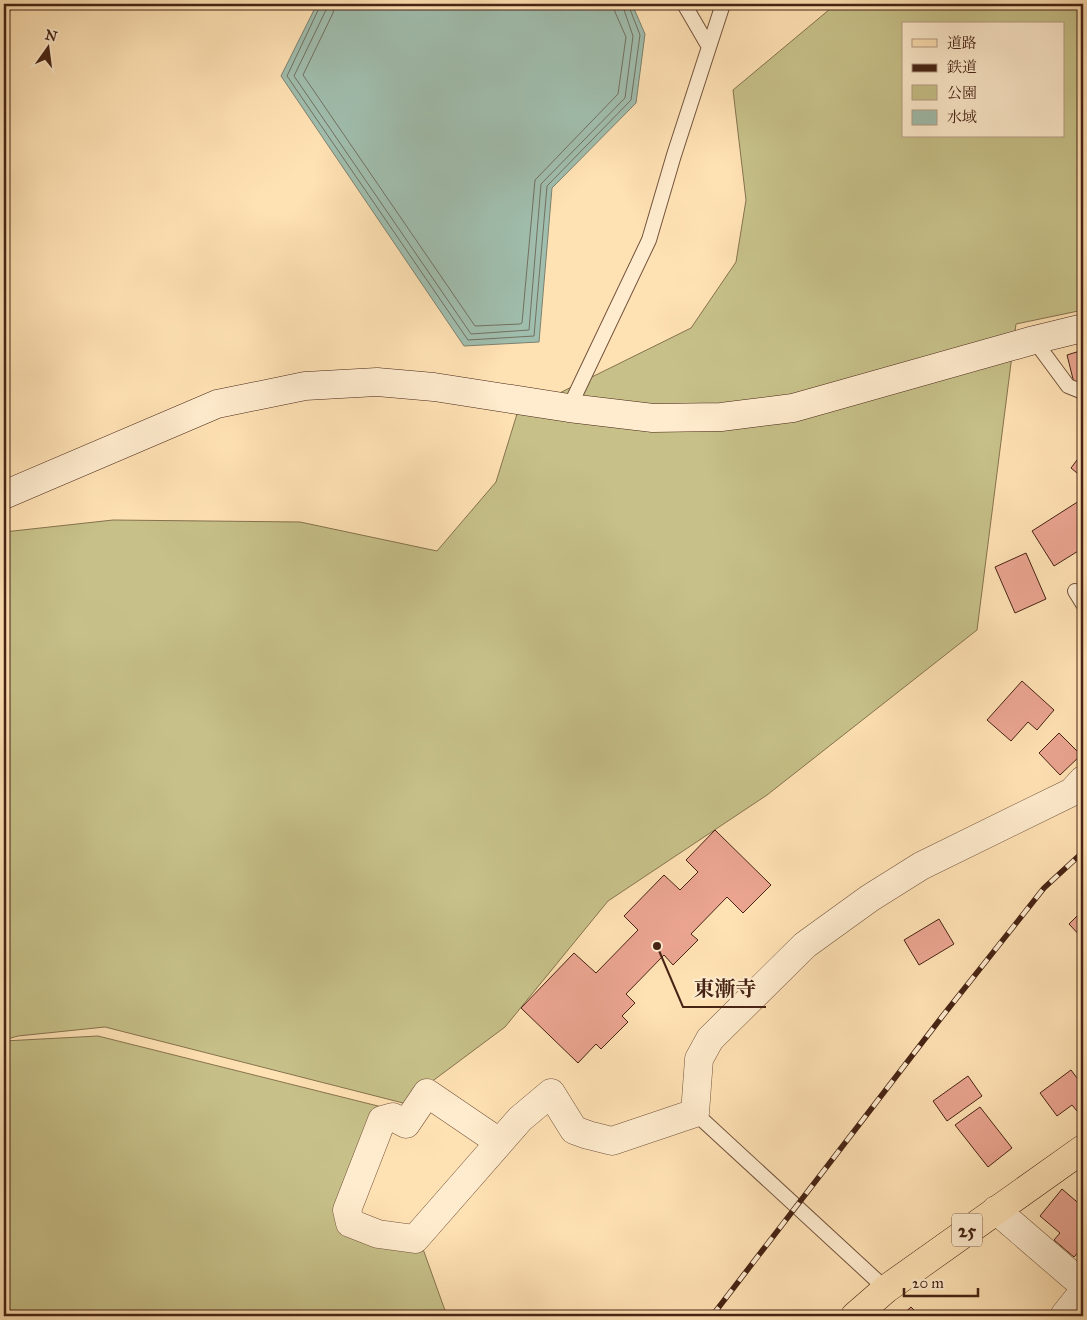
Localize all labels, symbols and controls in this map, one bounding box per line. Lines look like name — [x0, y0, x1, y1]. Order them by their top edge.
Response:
north arrow — [22, 22, 72, 72]
legend — [902, 22, 1064, 138]
text: N — [43, 26, 59, 46]
text: 道路 — [947, 34, 977, 52]
text: 鉄道 — [947, 58, 977, 76]
text: 公園 — [947, 84, 977, 102]
text: 水域 — [947, 108, 977, 126]
callout: 東漸寺 — [683, 971, 766, 1007]
text: 東漸寺 — [694, 976, 757, 1002]
road number: 25 — [952, 1214, 982, 1246]
scale bar — [904, 1265, 978, 1297]
text: 20 m — [912, 1274, 944, 1292]

